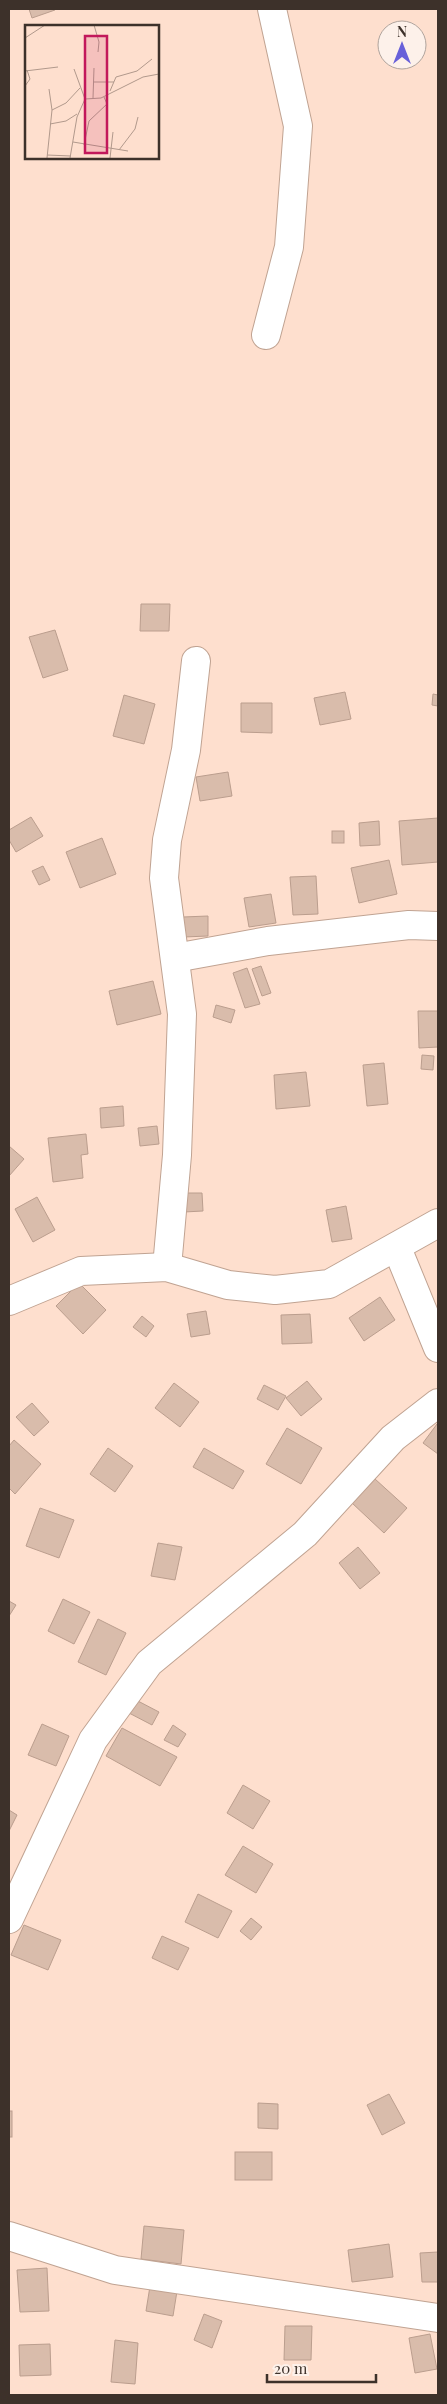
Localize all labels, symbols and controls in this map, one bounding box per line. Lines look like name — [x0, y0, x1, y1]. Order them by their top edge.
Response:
north arrow — [377, 20, 427, 70]
text: N — [397, 22, 407, 41]
inset map — [25, 25, 159, 159]
scale bar — [267, 2352, 376, 2384]
text: 20 m — [274, 2358, 308, 2378]

